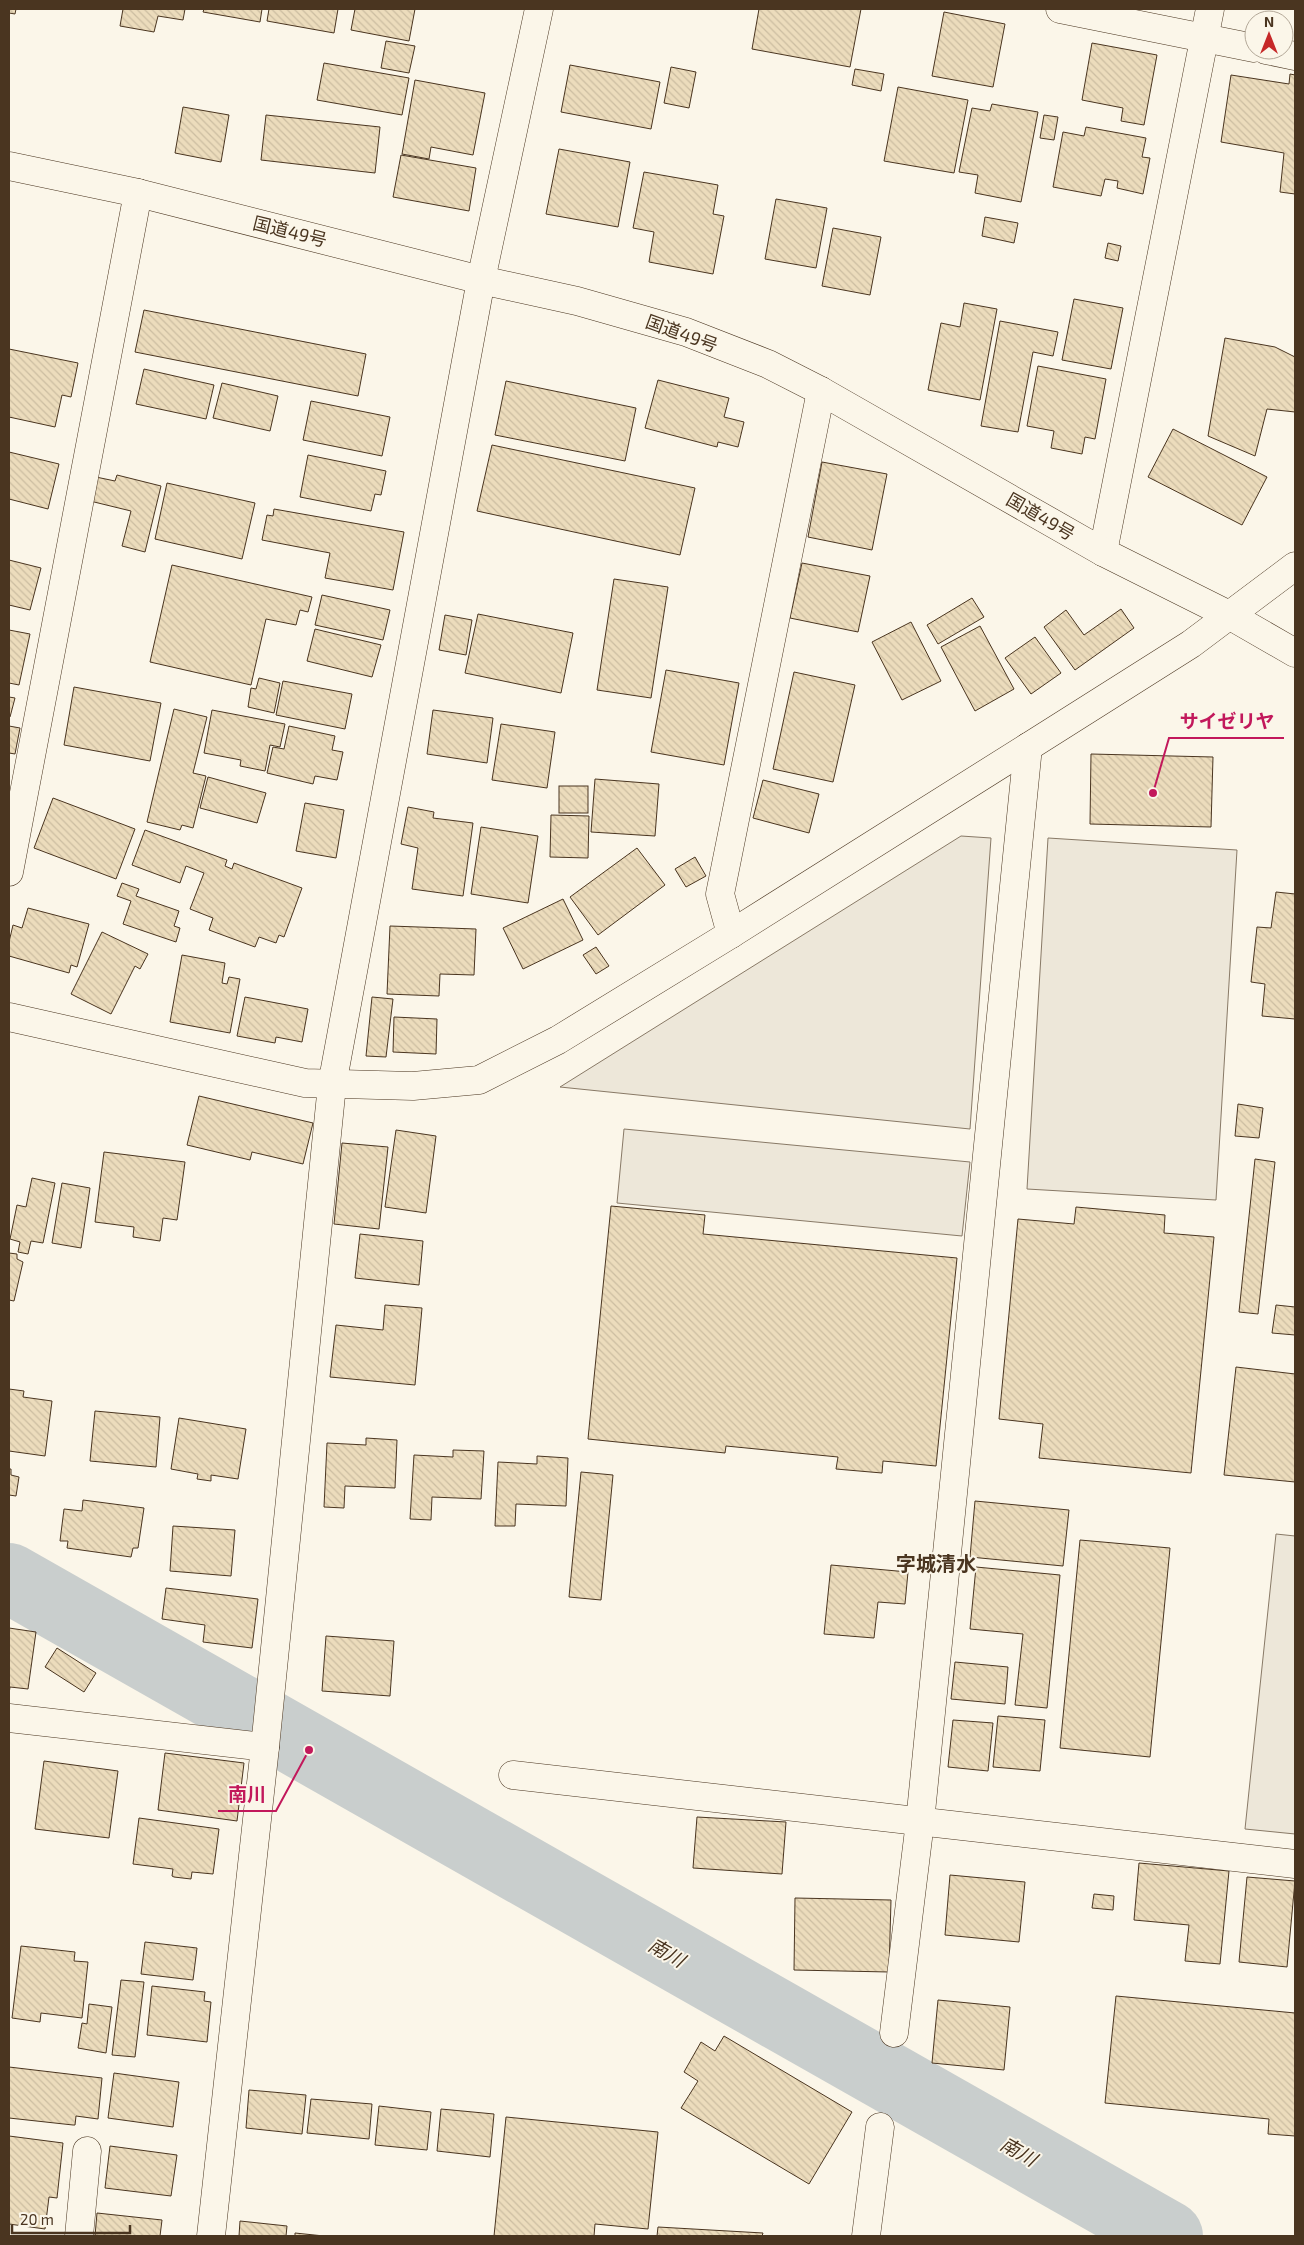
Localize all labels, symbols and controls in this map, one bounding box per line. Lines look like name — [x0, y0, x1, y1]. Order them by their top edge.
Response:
north arrow — [1244, 10, 1294, 60]
text: N — [1264, 13, 1274, 30]
street label: 国道49号 — [251, 211, 329, 251]
street label: 国道49号 — [643, 310, 721, 356]
street label: 国道49号 — [1003, 488, 1079, 544]
callout: サイゼリヤ — [1169, 704, 1284, 738]
text: サイゼリヤ — [1179, 709, 1275, 732]
district label: 字城清水 — [896, 1551, 976, 1575]
callout: 南川 — [218, 1777, 276, 1811]
text: 南川 — [228, 1782, 266, 1805]
water label: 南川 — [645, 1933, 691, 1972]
water label: 南川 — [997, 2132, 1043, 2171]
scale bar — [12, 2202, 130, 2234]
text: 20 m — [20, 2210, 54, 2228]

